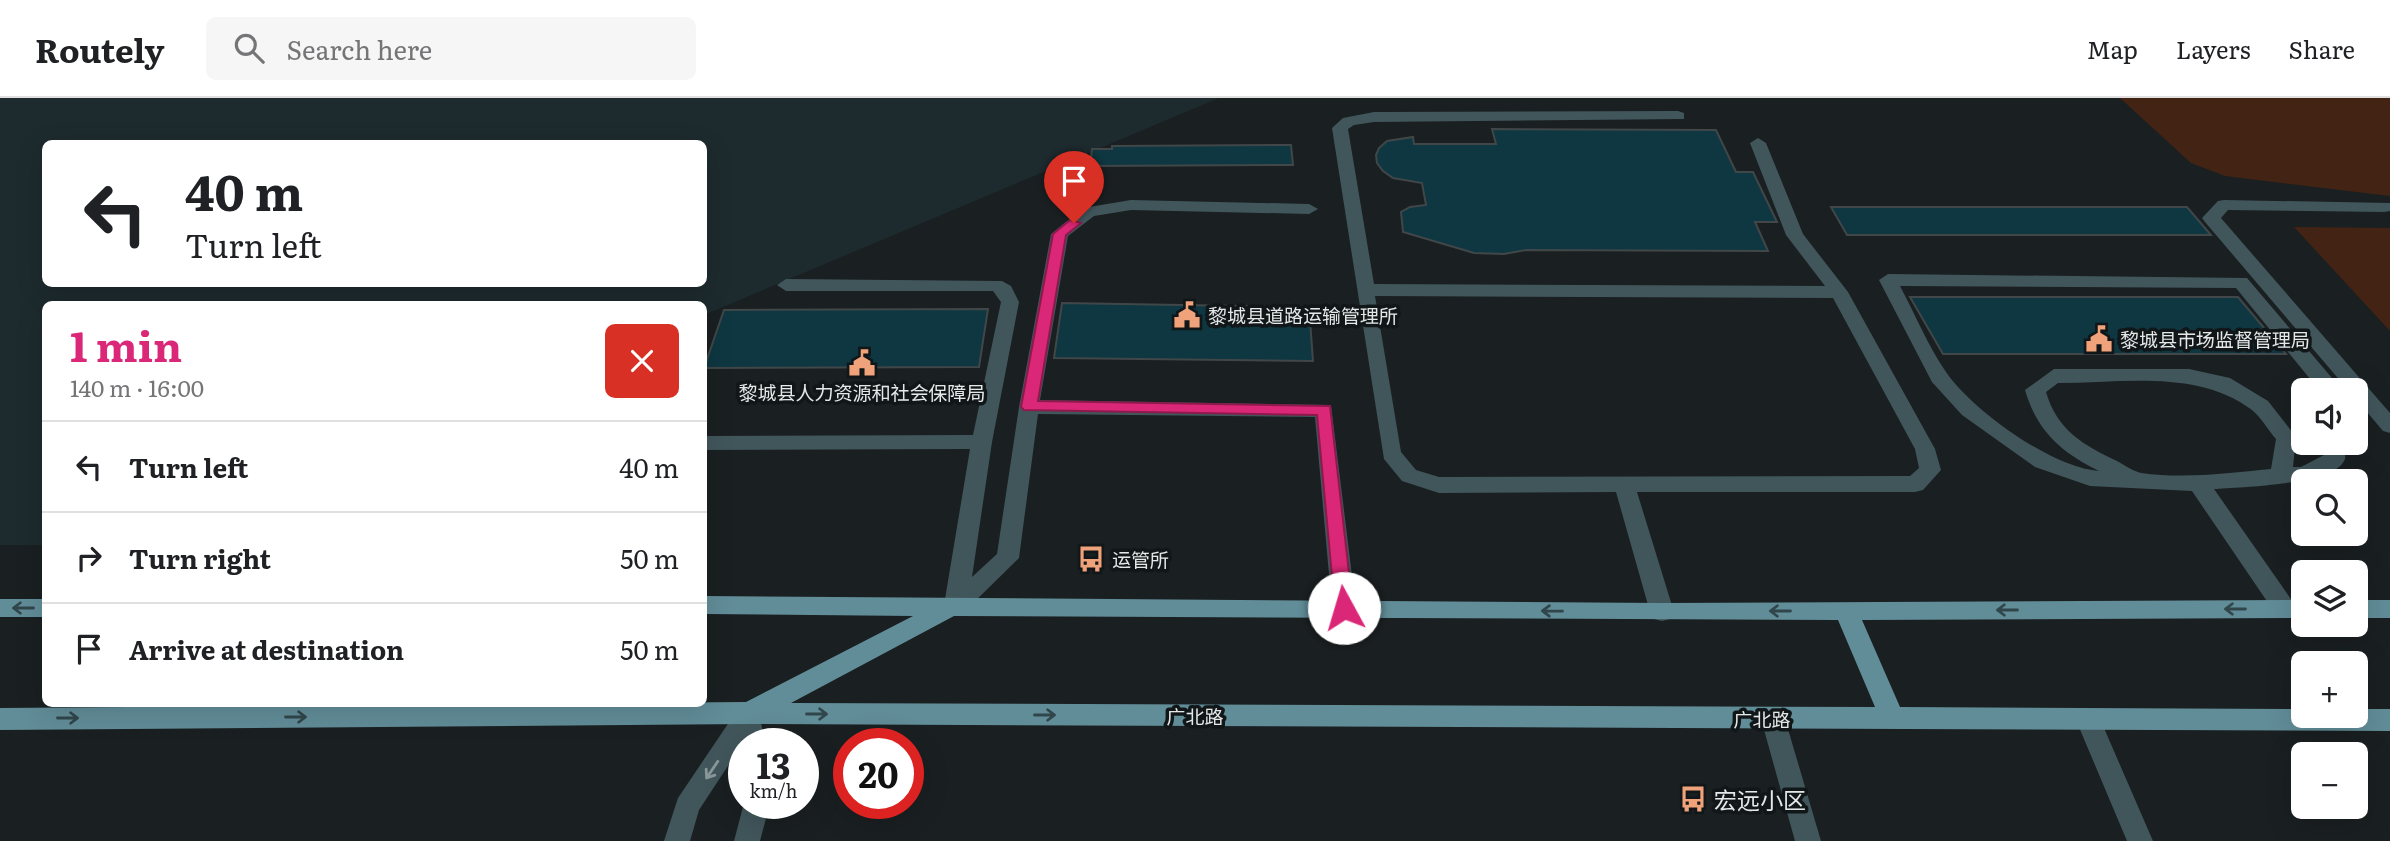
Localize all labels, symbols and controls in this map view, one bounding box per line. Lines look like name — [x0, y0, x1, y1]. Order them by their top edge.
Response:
search box — [206, 17, 696, 80]
text: Routely — [35, 24, 164, 73]
icon: search — [230, 29, 268, 67]
text: Search here — [286, 29, 432, 68]
text: Map — [2087, 31, 2138, 66]
text: Layers — [2176, 31, 2250, 66]
text: Share — [2288, 31, 2355, 66]
pin — [1044, 151, 1104, 223]
text: 40 m — [185, 153, 303, 226]
icon: arrive — [1055, 162, 1093, 200]
icon: left — [70, 168, 161, 259]
text: Turn left — [185, 220, 322, 268]
public building icon: 黎城县道路运输管理所 — [1172, 300, 1202, 330]
place label: 黎城县道路运输管理所 — [1208, 301, 1398, 329]
text: 1 min — [70, 313, 182, 375]
button: close — [605, 324, 679, 398]
public building icon: 黎城县市场监督管理局 — [2084, 324, 2114, 354]
place label: 黎城县市场监督管理局 — [2120, 325, 2310, 353]
public building icon: 黎城县人力资源和社会保障局 — [847, 348, 877, 378]
text: 140 m · 16:00 — [70, 370, 204, 404]
place label: 黎城县人力资源和社会保障局 — [738, 378, 986, 406]
map controls — [2291, 378, 2368, 819]
button: sound — [2291, 378, 2368, 455]
text: Turn left — [129, 447, 248, 486]
text: 40 m — [619, 447, 679, 486]
icon: left — [70, 448, 108, 486]
button: search — [2291, 469, 2368, 546]
text: Turn right — [129, 538, 271, 577]
text: 50 m — [620, 538, 679, 577]
icon: right — [70, 539, 108, 577]
bus stop icon: 运管所 — [1076, 544, 1106, 574]
place label: 运管所 — [1112, 545, 1169, 573]
button: layers — [2291, 560, 2368, 637]
position arrow — [1307, 571, 1381, 645]
one-way arrow — [12, 601, 35, 615]
one-way arrow — [2224, 602, 2247, 616]
one-way arrow — [1996, 603, 2019, 617]
one-way arrow — [1541, 604, 1564, 617]
one-way arrow — [1769, 604, 1792, 618]
text: Arrive at destination — [129, 629, 404, 668]
text: 50 m — [620, 629, 679, 668]
icon: arrive — [70, 630, 108, 668]
button: + — [2291, 651, 2368, 728]
street label: 广北路 — [1166, 702, 1224, 730]
street label: 广北路 — [1733, 705, 1791, 733]
one-way arrow — [805, 707, 828, 721]
one-way arrow — [1033, 708, 1056, 722]
one-way arrow — [284, 710, 307, 724]
one-way arrow — [56, 711, 79, 725]
speed limit sign: 20 — [833, 728, 924, 819]
text: 13 — [756, 738, 791, 790]
button: − — [2291, 742, 2368, 819]
one-way arrow — [704, 760, 719, 779]
text: km/h — [750, 777, 797, 804]
place label: 宏远小区 — [1714, 782, 1806, 816]
bus stop icon: 宏远小区 — [1678, 784, 1708, 814]

